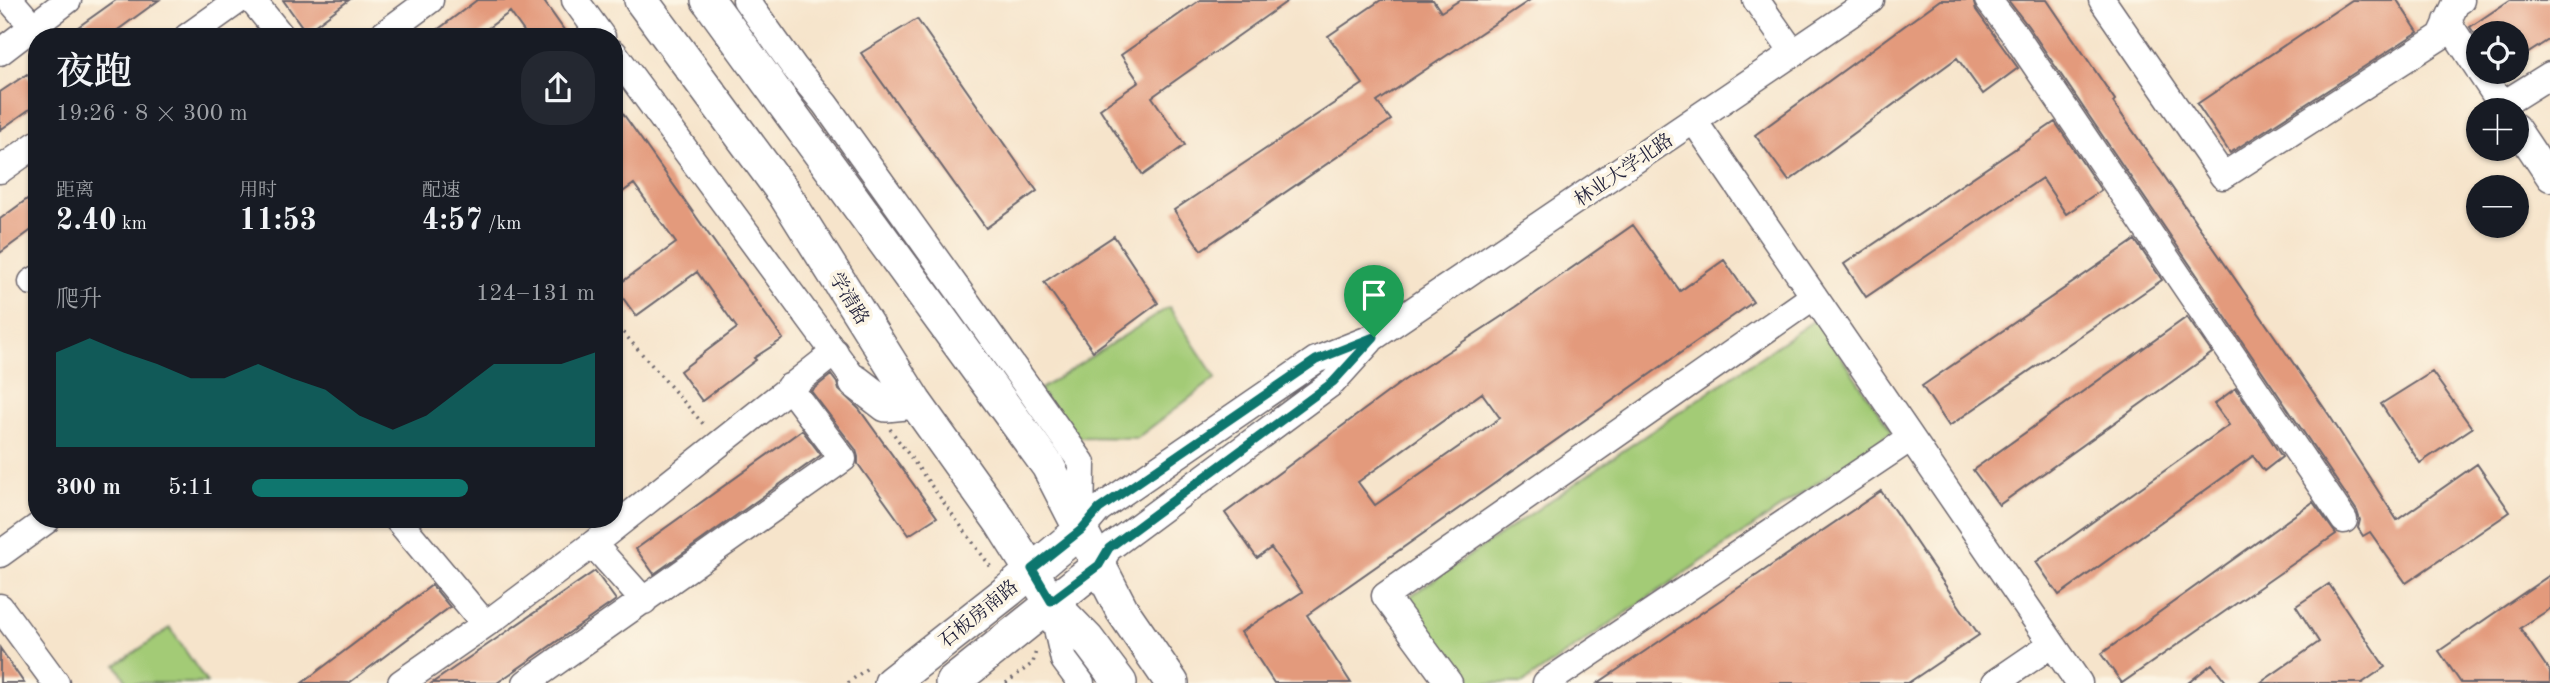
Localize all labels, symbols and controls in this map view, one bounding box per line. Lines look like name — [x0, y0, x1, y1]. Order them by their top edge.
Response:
map controls — [2466, 21, 2529, 238]
button: locate — [2466, 21, 2529, 84]
button: share — [521, 51, 595, 125]
text: 夜跑 — [56, 55, 132, 93]
button: + — [2466, 98, 2529, 161]
text: 19:26 · 8 × 300 m — [56, 102, 248, 125]
street label: 林业大学北路 — [1570, 129, 1677, 211]
button: − — [2466, 175, 2529, 238]
text: 距离 — [56, 182, 94, 201]
text: 用时 — [239, 182, 277, 201]
text: 配速 — [422, 182, 460, 201]
text: 2.40 — [56, 206, 117, 236]
text: 11:53 — [239, 206, 317, 236]
text: 4:57 — [422, 206, 483, 236]
text: km — [117, 215, 147, 234]
text: /km — [483, 215, 521, 234]
pin — [1344, 265, 1404, 337]
street label: 学清路 — [825, 269, 873, 329]
icon: arrive — [1355, 276, 1393, 314]
text: 124–131 m — [476, 282, 595, 305]
text: 爬升 — [56, 288, 102, 311]
text: 300 m — [56, 476, 121, 499]
text: 5:11 — [168, 476, 214, 499]
street label: 石板房南路 — [935, 575, 1022, 652]

